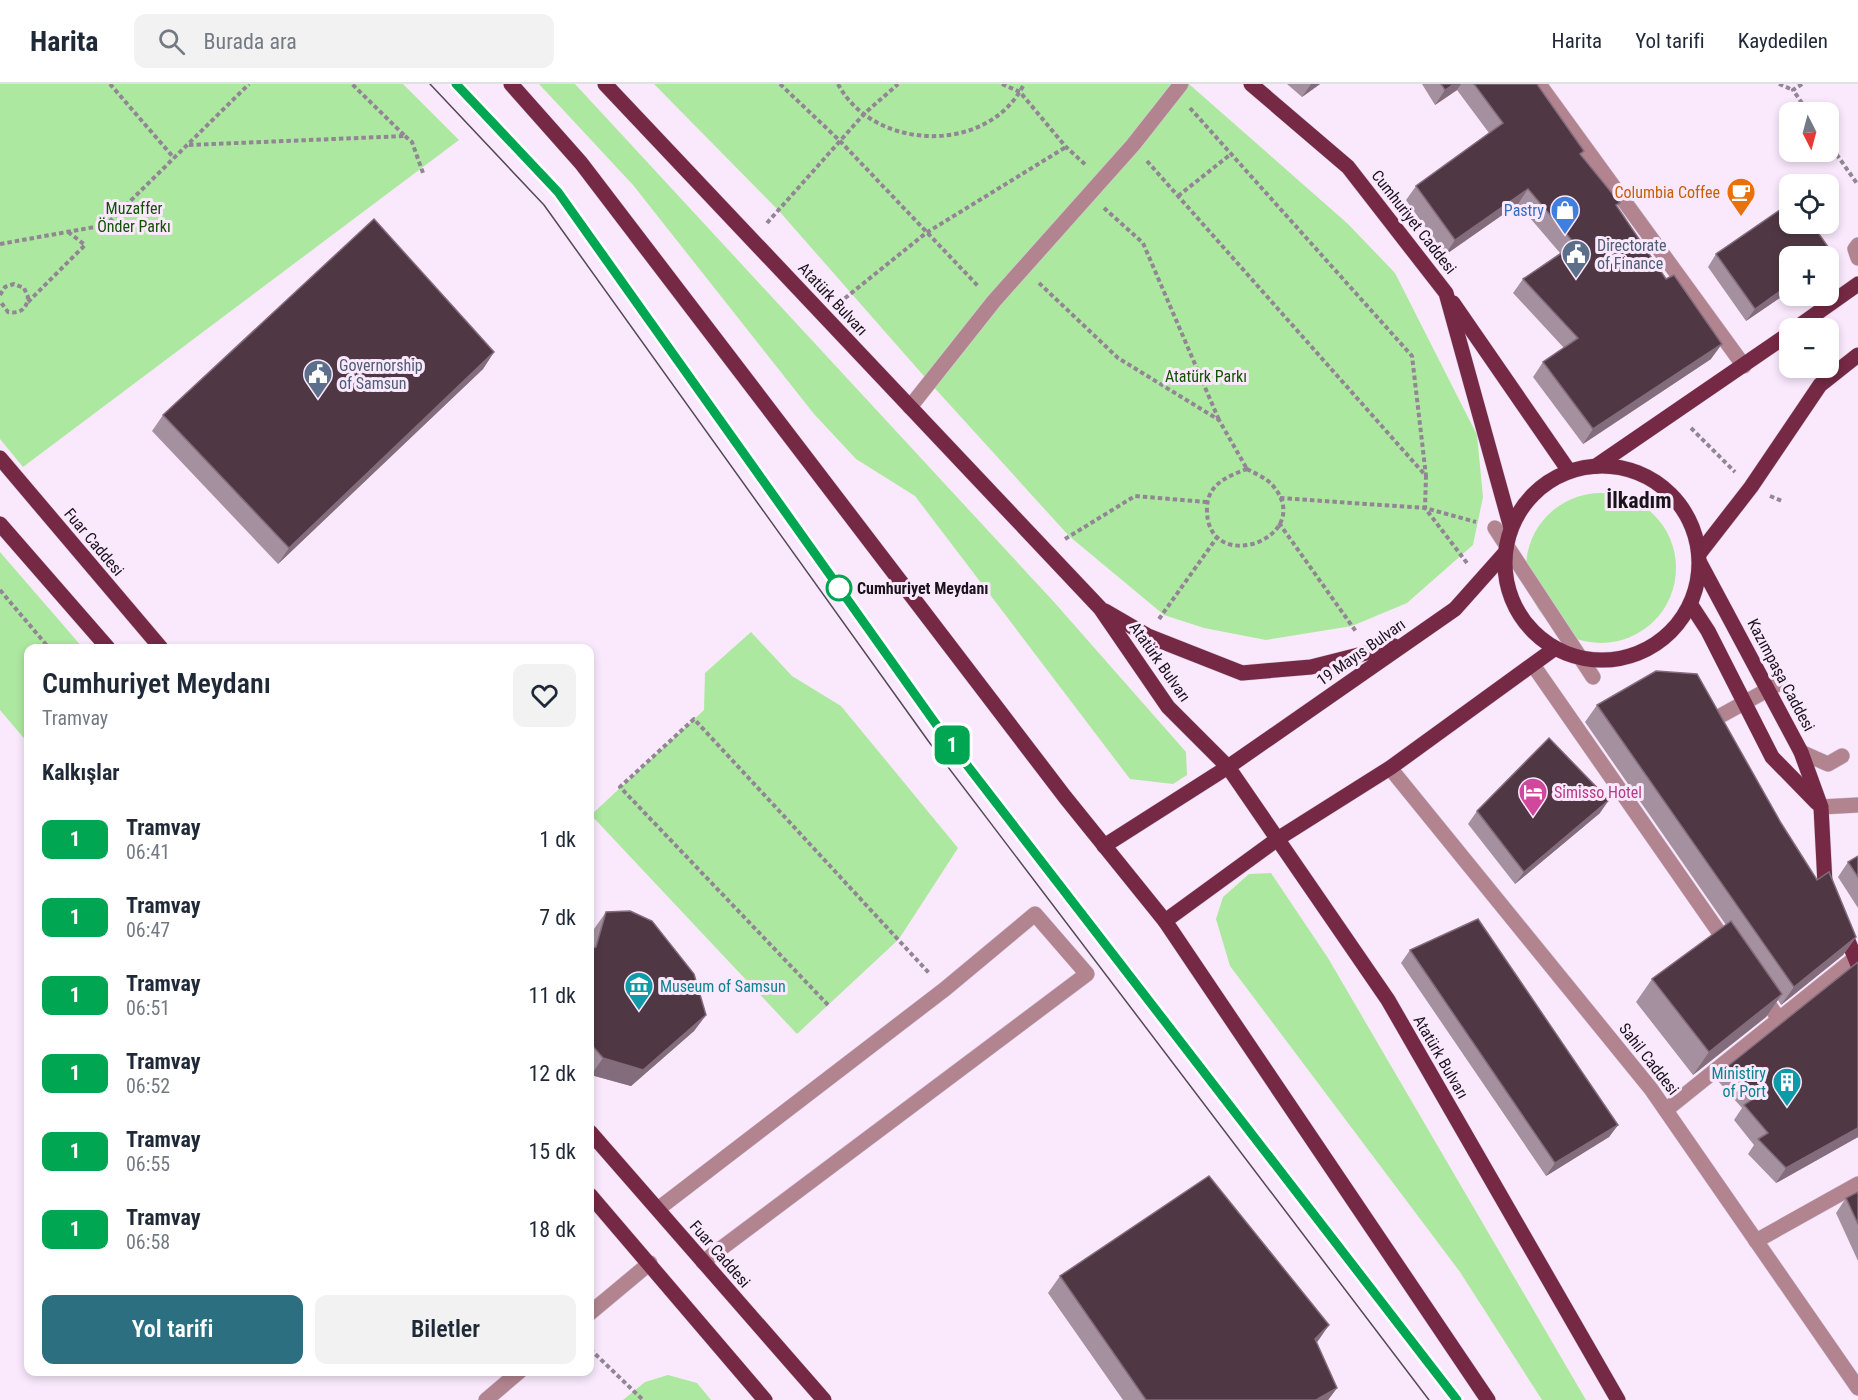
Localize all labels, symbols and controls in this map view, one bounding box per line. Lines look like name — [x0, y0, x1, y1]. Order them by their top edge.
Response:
search box — [134, 14, 554, 68]
text: Harita — [30, 25, 98, 58]
icon: search — [155, 25, 188, 58]
text: Burada ara — [203, 29, 297, 54]
text: Harita — [1552, 29, 1602, 53]
text: Yol tarifi — [1635, 29, 1705, 53]
text: Kaydedilen — [1738, 29, 1828, 53]
north arrow — [1779, 102, 1839, 162]
map controls — [1779, 102, 1839, 378]
street label: Cumhuriyet Caddesi — [1368, 166, 1460, 278]
button: locate — [1779, 174, 1839, 234]
cafe icon: Columbia Coffee — [1725, 176, 1757, 218]
place label: Columbia Coffee — [1615, 183, 1720, 202]
shop icon: Pastry — [1549, 194, 1581, 236]
park label: Muzaffer Önder Parkı — [97, 199, 171, 236]
place label: Pastry — [1504, 201, 1544, 220]
place label: Directorate of Finance — [1597, 236, 1667, 273]
public building icon: Directorate of Finance — [1560, 238, 1592, 280]
button: + — [1779, 246, 1839, 306]
street label: Atatürk Bulvarı — [794, 259, 872, 339]
button: − — [1779, 318, 1839, 378]
place label: Governorship of Samsun — [339, 356, 423, 393]
public building icon: Governorship of Samsun — [302, 358, 334, 400]
park label: Atatürk Parkı — [1165, 367, 1247, 386]
district label: İlkadım — [1606, 488, 1672, 513]
street label: Fuar Caddesi — [60, 504, 128, 580]
marker: Cumhuriyet Meydanı — [826, 575, 852, 601]
place label: Cumhuriyet Meydanı — [857, 579, 988, 598]
street label: 19 Mayıs Bulvarı — [1313, 614, 1409, 690]
street label: Kazımpaşa Caddesi — [1743, 616, 1819, 734]
street label: Atatürk Bulvarı — [1126, 619, 1194, 705]
button: heart — [513, 664, 576, 727]
text: Cumhuriyet Meydanı — [42, 667, 271, 700]
text: Tramvay — [42, 706, 108, 730]
line badge: 1 — [932, 726, 972, 764]
text: 1 — [947, 733, 957, 757]
text: Kalkışlar — [42, 760, 120, 785]
hotel icon: Simisso Hotel — [1517, 776, 1549, 818]
place label: Simisso Hotel — [1554, 783, 1642, 802]
text: Tramvay — [126, 815, 201, 840]
text: 1 — [70, 827, 80, 851]
text: 1 dk — [539, 827, 576, 852]
text: 06:41 — [126, 840, 170, 864]
text: Tramvay — [126, 893, 201, 918]
text: 1 — [70, 905, 80, 929]
text: 7 dk — [539, 905, 576, 930]
text: 06:47 — [126, 918, 170, 942]
museum icon: Museum of Samsun — [623, 970, 655, 1012]
text: Tramvay — [126, 971, 201, 996]
place label: Museum of Samsun — [660, 977, 786, 996]
text: 1 — [70, 983, 80, 1007]
text: 11 dk — [528, 983, 576, 1008]
text: 06:51 — [126, 996, 170, 1020]
street label: Atatürk Bulvarı — [1410, 1012, 1472, 1102]
street label: Sahil Caddesi — [1615, 1019, 1683, 1099]
text: Tramvay — [126, 1049, 201, 1074]
text: 1 — [70, 1061, 80, 1085]
text: 12 dk — [528, 1061, 576, 1086]
place label: Ministiry of Port — [1711, 1064, 1766, 1101]
building icon: Ministiry of Port — [1771, 1066, 1803, 1108]
text: 06:52 — [126, 1074, 170, 1098]
text: Tramvay — [126, 1127, 201, 1152]
text: 1 — [70, 1139, 80, 1163]
text: 15 dk — [528, 1139, 576, 1164]
text: 06:55 — [126, 1152, 170, 1176]
text: Tramvay — [126, 1205, 201, 1230]
text: 1 — [70, 1217, 80, 1241]
text: 18 dk — [528, 1217, 576, 1242]
street label: Fuar Caddesi — [686, 1217, 754, 1291]
text: 06:58 — [126, 1230, 170, 1254]
button: Yol tarifi — [42, 1295, 303, 1364]
button: Biletler — [315, 1295, 576, 1364]

